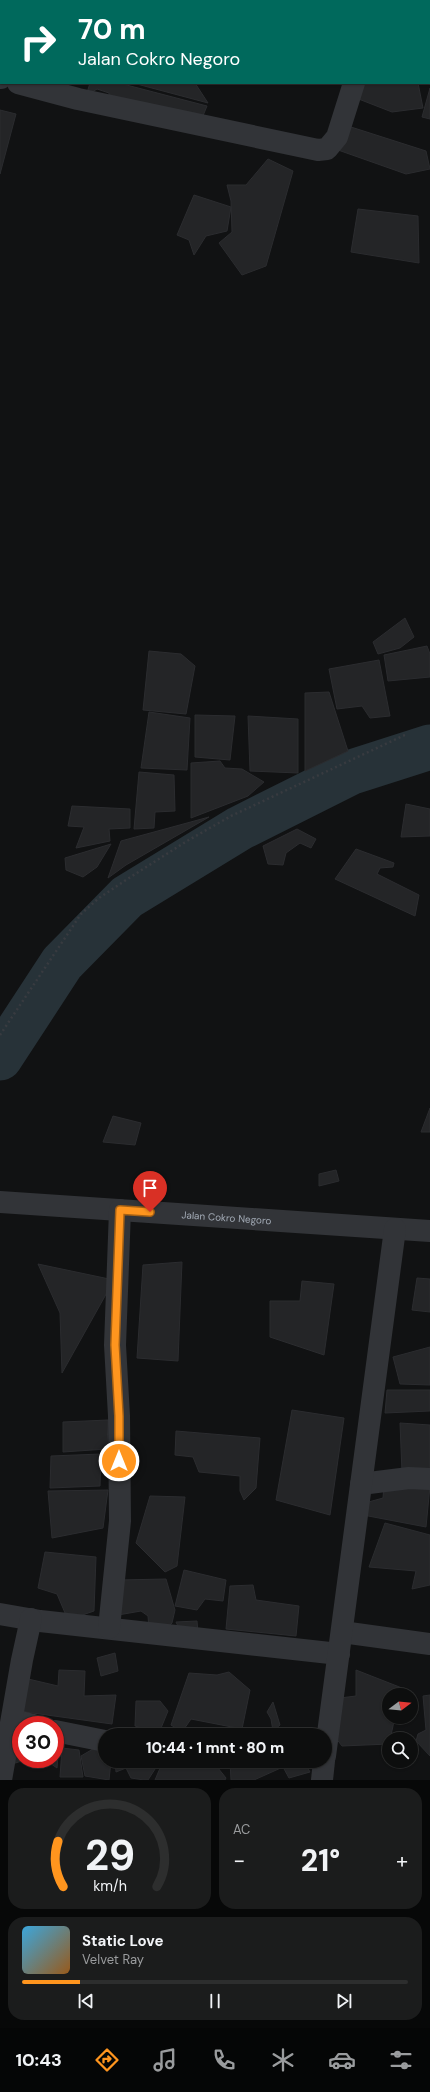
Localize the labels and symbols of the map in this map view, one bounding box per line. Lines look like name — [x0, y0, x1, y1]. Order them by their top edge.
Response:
pin — [133, 1171, 167, 1212]
street label: Jalan Cokro Negoro — [181, 1208, 272, 1227]
position arrow — [98, 1440, 140, 1482]
north arrow — [382, 1688, 418, 1724]
speed limit sign: 30 — [12, 1716, 64, 1768]

